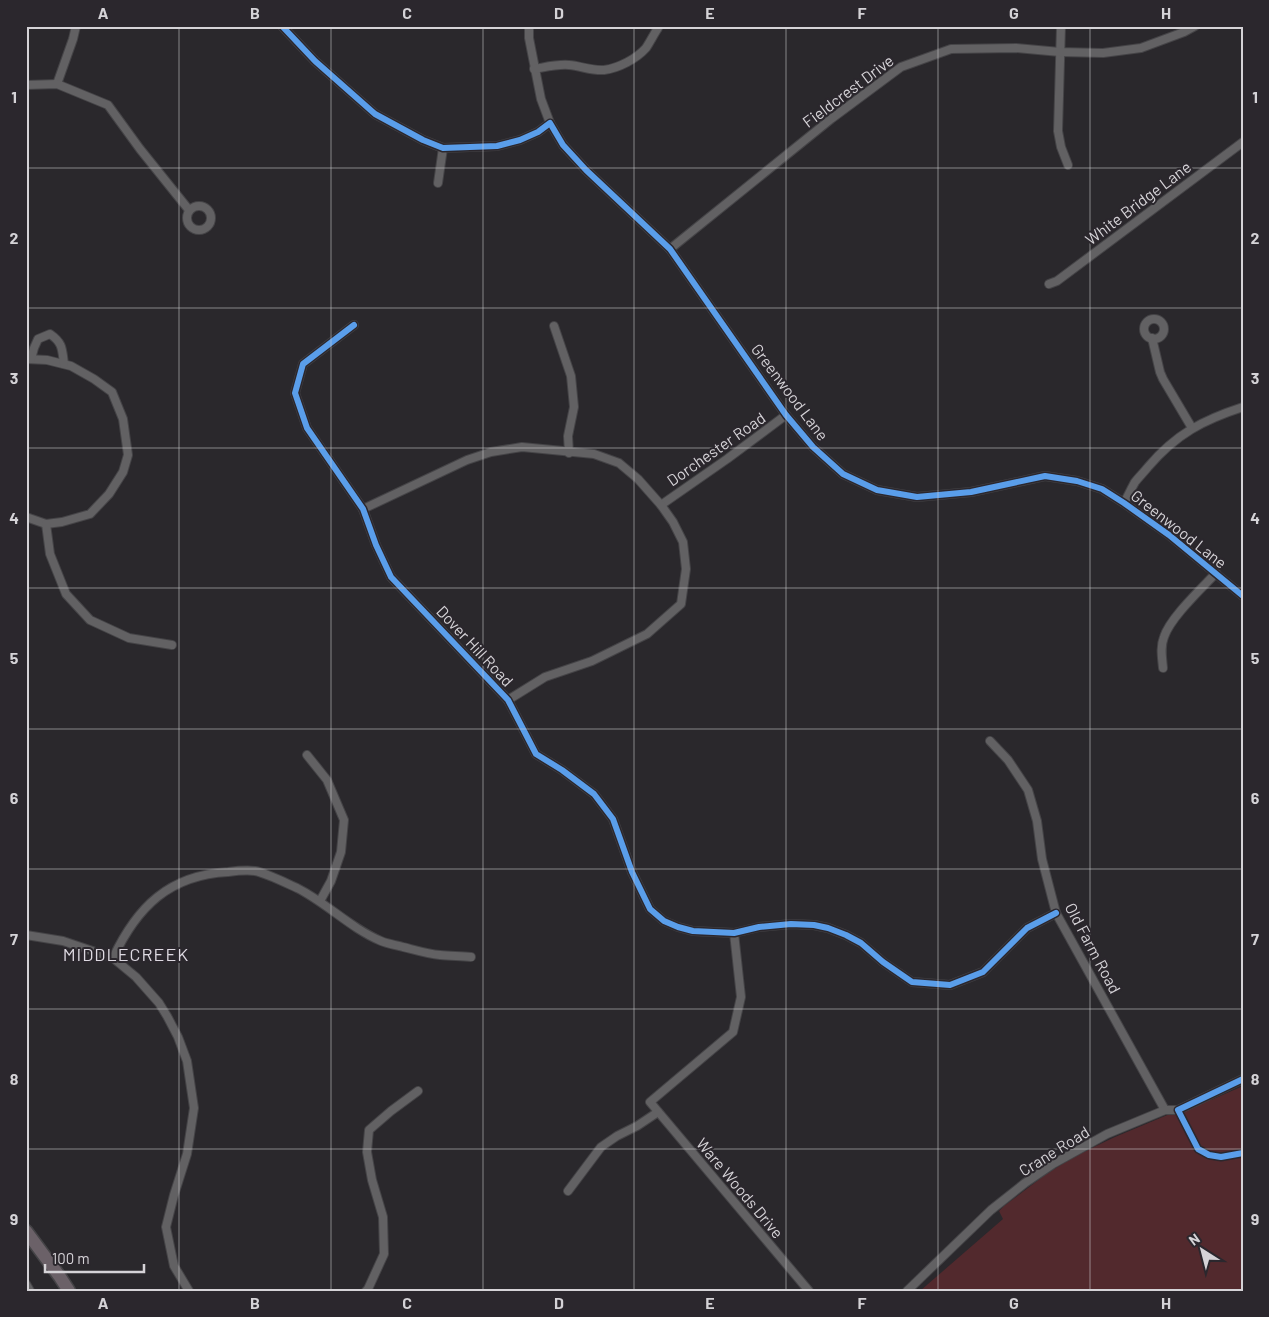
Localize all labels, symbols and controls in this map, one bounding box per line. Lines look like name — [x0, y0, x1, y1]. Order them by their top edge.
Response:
text: A — [98, 3, 109, 22]
text: B — [250, 3, 260, 22]
text: C — [402, 3, 412, 22]
text: D — [554, 3, 564, 22]
text: E — [705, 3, 715, 22]
text: F — [858, 3, 867, 22]
text: G — [1009, 3, 1019, 22]
text: H — [1161, 3, 1171, 22]
street label: Fieldcrest Drive — [798, 50, 897, 131]
text: 1 — [11, 87, 17, 106]
text: 1 — [1252, 87, 1258, 106]
street label: White Bridge Lane — [1081, 157, 1194, 249]
text: 2 — [10, 228, 19, 247]
text: 2 — [1251, 228, 1260, 247]
street label: Greenwood Lane — [748, 340, 833, 444]
text: 3 — [10, 368, 18, 387]
text: 3 — [1251, 368, 1259, 387]
street label: Dorchester Road — [663, 408, 769, 490]
street label: Greenwood Lane — [1128, 485, 1231, 572]
text: 4 — [9, 508, 19, 527]
text: 4 — [1250, 508, 1260, 527]
street label: Dover Hill Road — [433, 601, 518, 690]
text: 5 — [10, 648, 19, 667]
text: 5 — [1251, 648, 1260, 667]
text: 6 — [10, 788, 19, 807]
text: 6 — [1251, 788, 1260, 807]
street label: Old Farm Road — [1062, 899, 1125, 996]
text: 7 — [10, 929, 18, 948]
text: 7 — [1251, 929, 1259, 948]
district label: MIDDLECREEK — [63, 943, 189, 965]
text: 8 — [10, 1069, 19, 1088]
text: 8 — [1251, 1069, 1260, 1088]
street label: Crane Road — [1015, 1122, 1092, 1180]
street label: Ware Woods Drive — [693, 1134, 788, 1242]
text: 9 — [10, 1209, 18, 1228]
text: 9 — [1251, 1209, 1259, 1228]
north arrow — [1176, 1224, 1226, 1274]
text: N — [1185, 1229, 1203, 1249]
scale bar — [45, 1242, 144, 1274]
text: 100 m — [52, 1249, 90, 1267]
text: A — [98, 1293, 109, 1312]
text: B — [250, 1293, 260, 1312]
text: C — [402, 1293, 412, 1312]
text: D — [554, 1293, 564, 1312]
text: E — [705, 1293, 715, 1312]
text: F — [858, 1293, 867, 1312]
text: G — [1009, 1293, 1019, 1312]
text: H — [1161, 1293, 1171, 1312]

